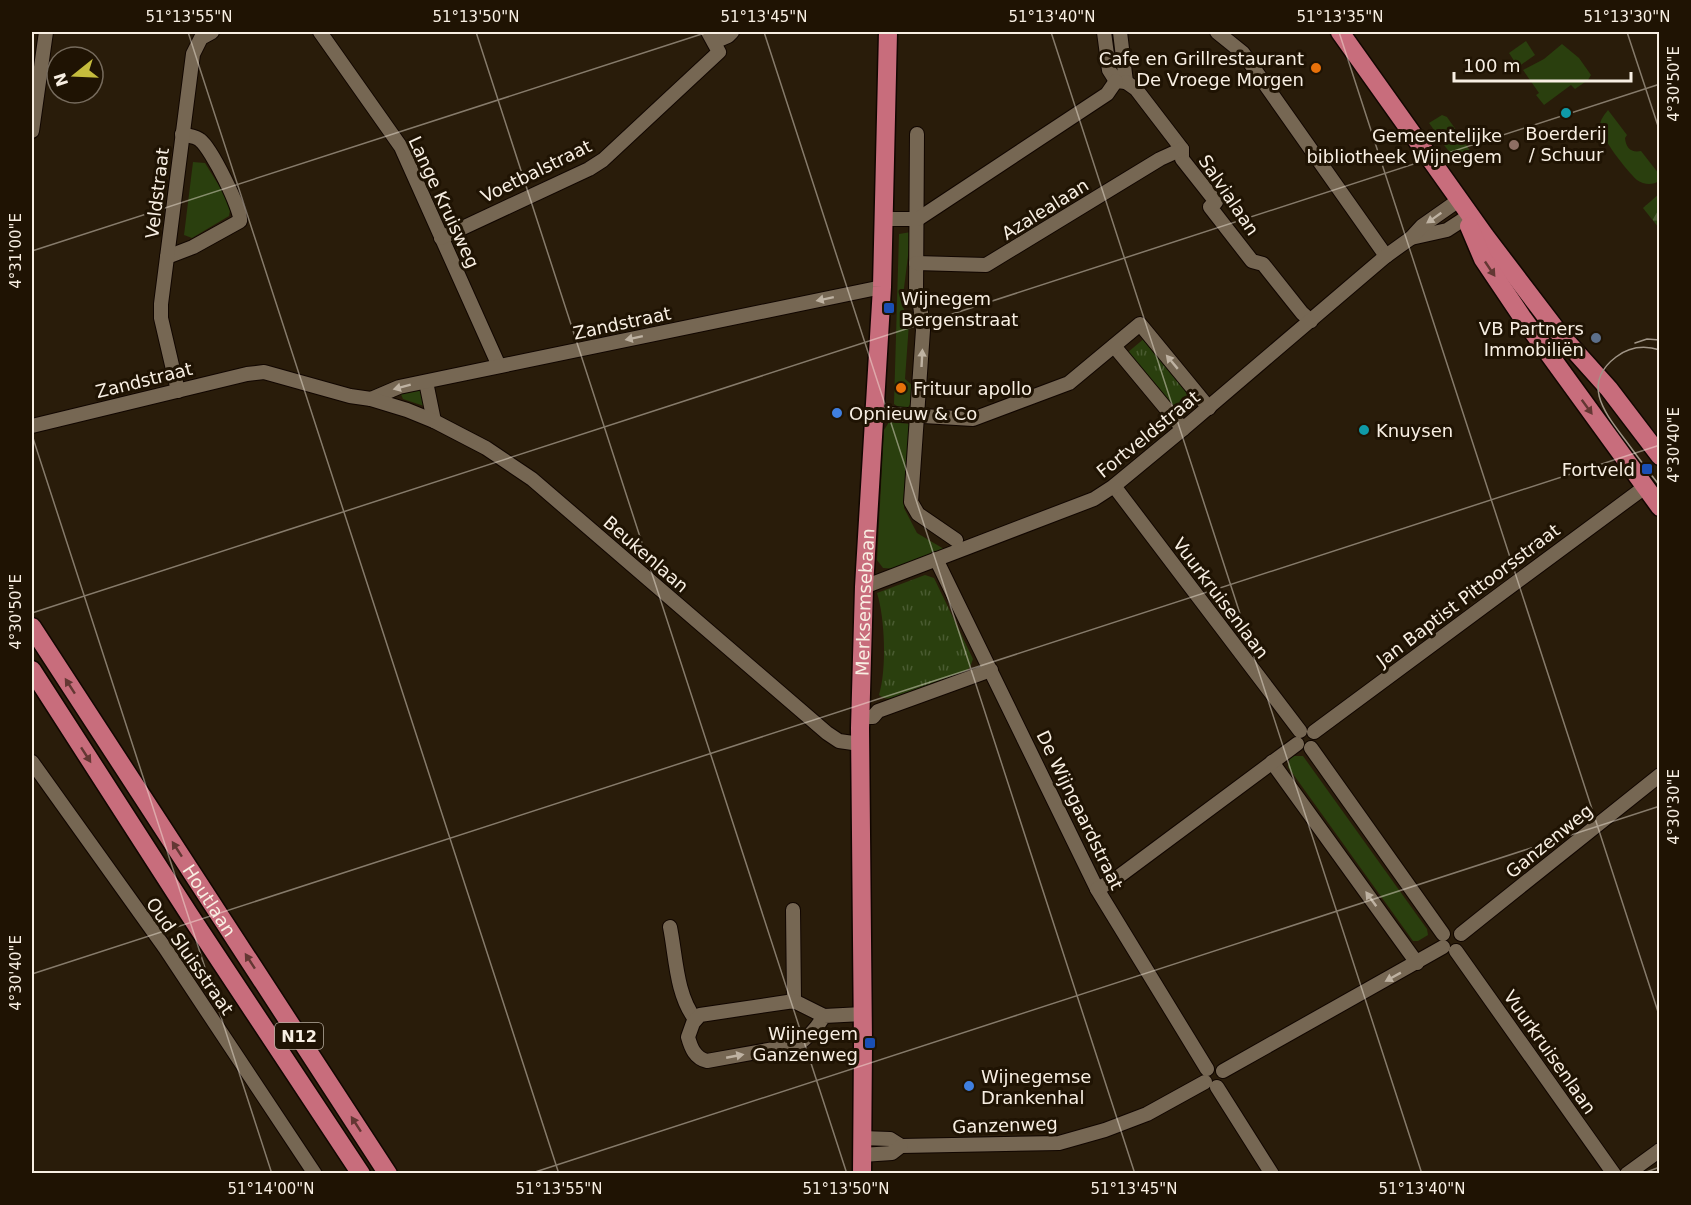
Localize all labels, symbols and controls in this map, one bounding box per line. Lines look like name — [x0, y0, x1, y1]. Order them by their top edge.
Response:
text: 51°13'55"N — [145, 8, 233, 26]
text: 51°13'50"N — [432, 8, 520, 26]
text: 51°13'45"N — [720, 8, 808, 26]
text: 51°13'40"N — [1008, 8, 1096, 26]
text: 51°13'35"N — [1296, 8, 1384, 26]
text: 51°13'30"N — [1583, 8, 1671, 26]
north arrow — [45, 45, 105, 105]
scale bar — [1454, 45, 1631, 83]
text: 4°30'50"E — [1665, 46, 1683, 122]
place label: Cafe en Grillrestaurant De Vroege Morgen — [1099, 48, 1304, 90]
text: 100 m — [1463, 55, 1521, 76]
marker: Cafe en Grillrestaurant De Vroege Morgen — [1309, 61, 1323, 75]
text: N — [50, 70, 72, 89]
marker: Boerderij / Schuur — [1559, 106, 1573, 120]
place label: Boerderij / Schuur — [1525, 123, 1607, 165]
place label: Gemeentelijke bibliotheek Wijnegem — [1306, 125, 1502, 167]
street label: Lange Kruisweg — [404, 133, 484, 271]
street label: Voetbalstraat — [477, 135, 595, 207]
marker: Gemeentelijke bibliotheek Wijnegem — [1507, 138, 1521, 152]
street label: Veldstraat — [141, 146, 173, 240]
street label: Salvialaan — [1194, 151, 1264, 239]
street label: Azalealaan — [998, 174, 1092, 244]
one-way arrow — [1427, 212, 1443, 224]
text: 4°31'00"E — [7, 213, 25, 289]
one-way arrow — [1484, 260, 1495, 277]
place label: Wijnegem Bergenstraat — [901, 288, 1018, 330]
one-way arrow — [815, 295, 834, 304]
marker: Wijnegem Bergenstraat — [882, 301, 896, 315]
street label: Zandstraat — [571, 302, 673, 344]
place label: VB Partners Immobiliën — [1479, 318, 1584, 360]
marker: VB Partners Immobiliën — [1589, 331, 1603, 345]
one-way arrow — [625, 334, 643, 344]
one-way arrow — [917, 348, 926, 367]
one-way arrow — [1166, 355, 1179, 370]
street label: Zandstraat — [93, 358, 195, 402]
place label: Frituur apollo — [913, 378, 1032, 399]
marker: Frituur apollo — [894, 381, 908, 395]
one-way arrow — [393, 383, 411, 392]
street label: Fortveldstraat — [1092, 386, 1204, 482]
one-way arrow — [1581, 398, 1593, 414]
place label: Opnieuw & Co — [849, 403, 977, 424]
marker: Opnieuw & Co — [830, 406, 844, 420]
text: 4°30'40"E — [1665, 407, 1683, 483]
place label: Knuysen — [1376, 420, 1453, 441]
marker: Knuysen — [1357, 423, 1371, 437]
place label: Fortveld — [1562, 459, 1635, 480]
marker: Fortveld — [1640, 462, 1654, 476]
street label: Beukenlaan — [599, 511, 693, 597]
street label: Jan Baptist Pittoorsstraat — [1372, 519, 1564, 671]
street label: Merksemsebaan — [851, 528, 878, 676]
street label: Vuurkruisenlaan — [1169, 533, 1273, 663]
text: 4°30'50"E — [7, 574, 25, 650]
one-way arrow — [65, 678, 76, 694]
street label: De Wijngaardstraat — [1032, 727, 1128, 893]
one-way arrow — [80, 746, 92, 762]
text: 4°30'30"E — [1665, 769, 1683, 845]
street label: Ganzenweg — [1501, 800, 1597, 882]
one-way arrow — [172, 841, 183, 857]
street label: Houtlaan — [179, 860, 241, 940]
one-way arrow — [1365, 891, 1377, 906]
street label: Oud Sluisstraat — [142, 893, 238, 1019]
text: 4°30'40"E — [7, 935, 25, 1011]
one-way arrow — [245, 953, 256, 969]
one-way arrow — [1384, 972, 1401, 982]
street label: Vuurkruisenlaan — [1500, 986, 1600, 1118]
road number: N12 — [275, 1023, 323, 1049]
place label: Wijnegem Ganzenweg — [752, 1023, 858, 1065]
marker: Wijnegem Ganzenweg — [863, 1036, 877, 1050]
one-way arrow — [725, 1051, 744, 1060]
place label: Wijnegemse Drankenhal — [981, 1066, 1091, 1108]
marker: Wijnegemse Drankenhal — [962, 1079, 976, 1093]
street label: Ganzenweg — [952, 1113, 1058, 1137]
one-way arrow — [350, 1117, 362, 1133]
text: 51°14'00"N — [227, 1180, 315, 1198]
text: 51°13'55"N — [515, 1180, 603, 1198]
text: 51°13'50"N — [802, 1180, 890, 1198]
text: 51°13'45"N — [1090, 1180, 1178, 1198]
text: 51°13'40"N — [1378, 1180, 1466, 1198]

